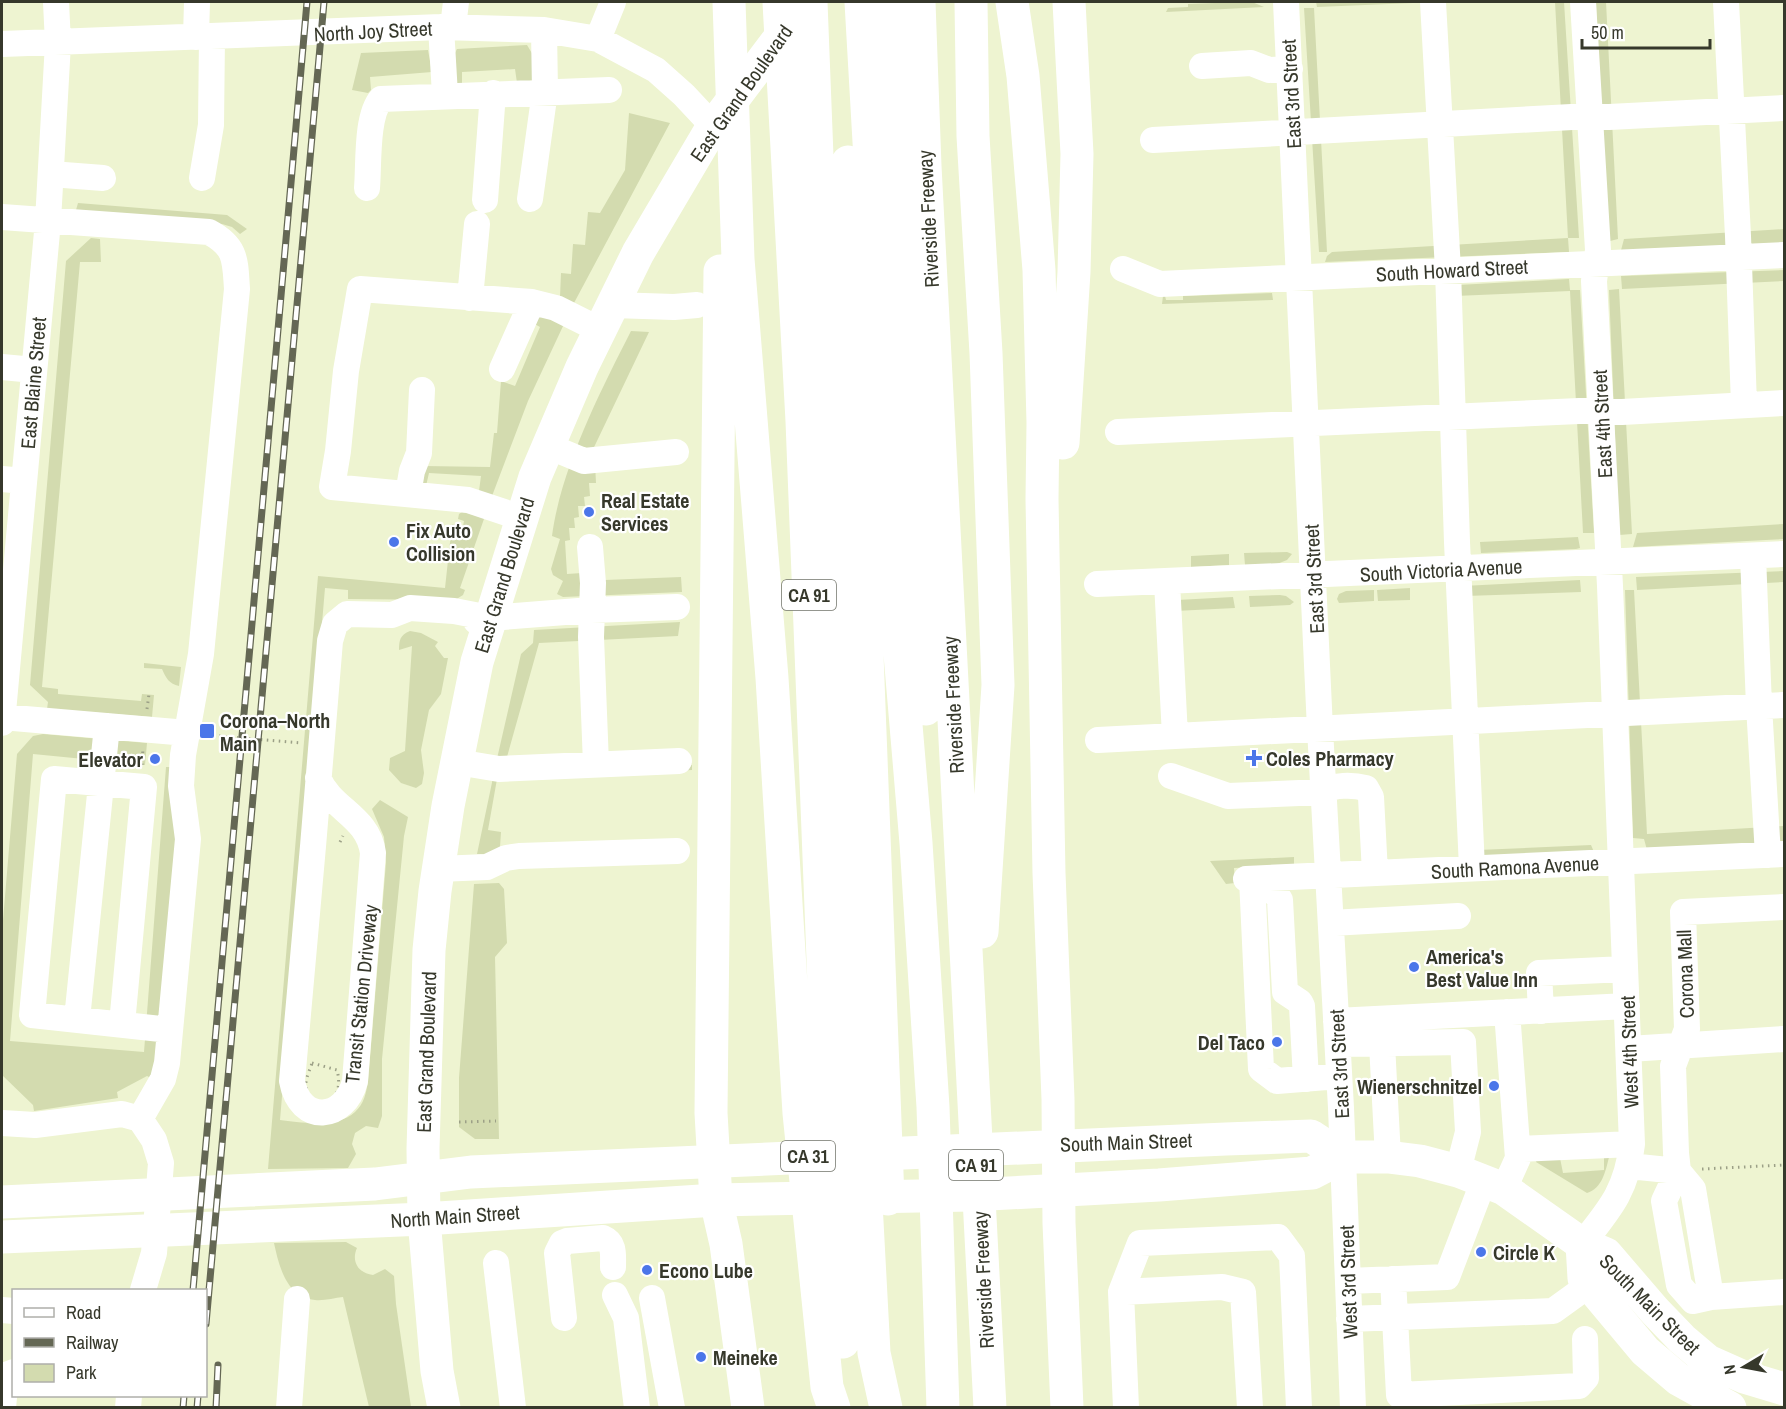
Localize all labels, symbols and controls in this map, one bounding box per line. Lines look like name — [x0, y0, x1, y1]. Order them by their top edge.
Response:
scale bar — [1582, 12, 1710, 50]
street label: North Joy Street — [313, 14, 433, 48]
street label: East Grand Boulevard — [684, 19, 798, 167]
text: 50 m — [1591, 20, 1624, 45]
street label: East 3rd Street — [1275, 38, 1307, 149]
street label: Riverside Freeway — [911, 149, 945, 288]
street label: South Howard Street — [1375, 253, 1529, 287]
street label: East Blaine Street — [14, 316, 52, 450]
street label: East 4th Street — [1586, 369, 1618, 479]
place label: Real Estate Services — [601, 487, 689, 537]
street label: East Grand Boulevard — [467, 494, 541, 656]
marker: Real Estate Services — [582, 505, 596, 519]
place label: Fix Auto Collision — [406, 517, 475, 567]
street label: East 3rd Street — [1298, 523, 1330, 634]
marker: Fix Auto Collision — [387, 535, 401, 549]
street label: South Victoria Avenue — [1359, 552, 1523, 588]
road number: CA 91 — [782, 580, 836, 610]
street label: Riverside Freeway — [936, 635, 970, 774]
place label: Corona–North Main — [220, 707, 330, 757]
marker: Corona–North Main — [198, 722, 216, 740]
place label: Coles Pharmacy — [1266, 745, 1394, 772]
place label: Elevator — [78, 746, 144, 773]
marker: Coles Pharmacy — [1247, 751, 1261, 765]
marker: Elevator — [148, 752, 162, 766]
street label: South Ramona Avenue — [1430, 849, 1600, 885]
street label: Transit Station Driveway — [338, 902, 384, 1085]
street label: Corona Mall — [1670, 929, 1700, 1019]
place label: America's Best Value Inn — [1426, 943, 1538, 993]
marker: America's Best Value Inn — [1407, 960, 1421, 974]
street label: East Grand Boulevard — [410, 971, 442, 1133]
street label: West 4th Street — [1614, 995, 1644, 1109]
street label: East 3rd Street — [1323, 1008, 1355, 1119]
place label: Del Taco — [1198, 1029, 1265, 1056]
marker: Del Taco — [1270, 1035, 1284, 1049]
place label: Wienerschnitzel — [1357, 1073, 1482, 1100]
marker: Wienerschnitzel — [1487, 1079, 1501, 1093]
street label: South Main Street — [1059, 1126, 1193, 1158]
road number: CA 31 — [781, 1141, 835, 1171]
road number: CA 91 — [949, 1150, 1003, 1180]
street label: North Main Street — [389, 1198, 521, 1234]
street label: Riverside Freeway — [966, 1210, 1000, 1349]
street label: West 3rd Street — [1333, 1224, 1363, 1339]
place label: Circle K — [1493, 1239, 1555, 1266]
marker: Circle K — [1474, 1245, 1488, 1259]
street label: South Main Street — [1594, 1248, 1707, 1361]
place label: Econo Lube — [659, 1257, 753, 1284]
marker: Econo Lube — [640, 1263, 654, 1277]
legend — [12, 1289, 207, 1397]
text: Road — [66, 1300, 101, 1325]
text: Railway — [66, 1330, 119, 1355]
north arrow — [1714, 1337, 1774, 1397]
place label: Meineke — [713, 1344, 778, 1371]
marker: Meineke — [694, 1350, 708, 1364]
text: Park — [66, 1360, 97, 1385]
text: N — [1718, 1363, 1741, 1376]

